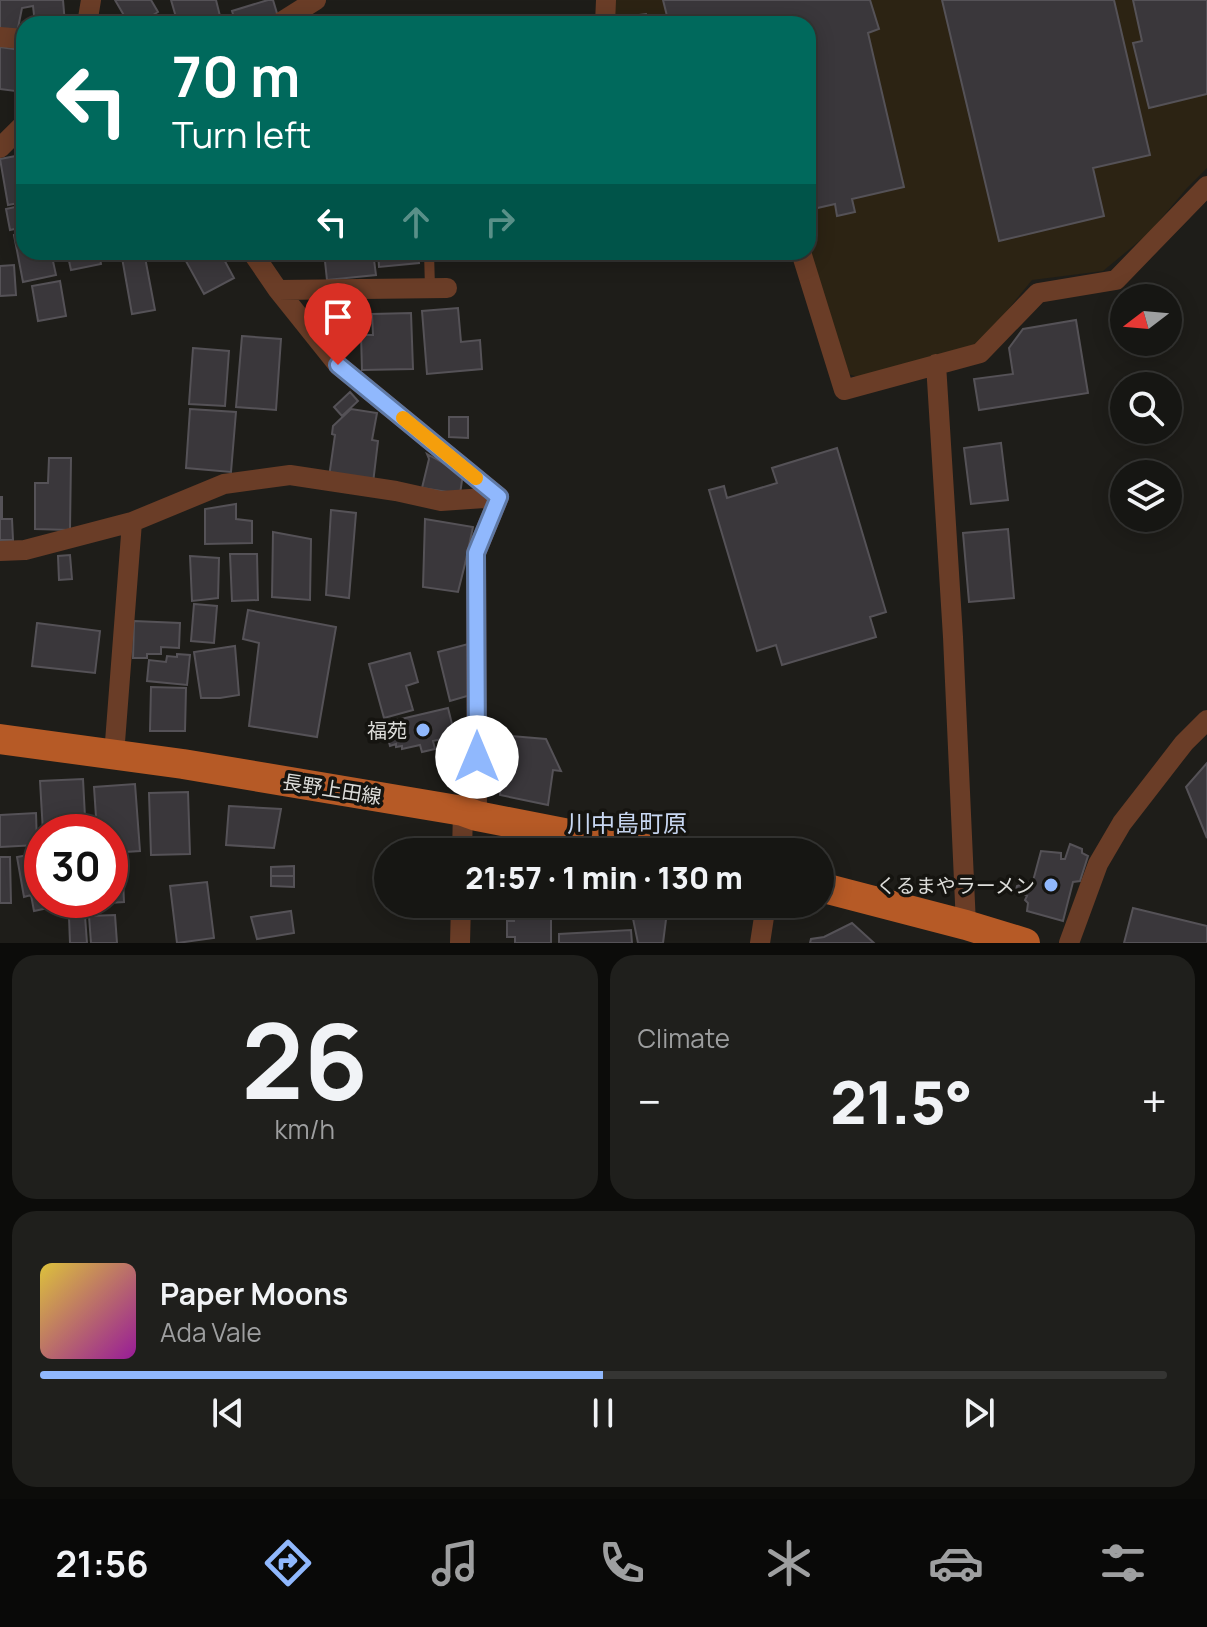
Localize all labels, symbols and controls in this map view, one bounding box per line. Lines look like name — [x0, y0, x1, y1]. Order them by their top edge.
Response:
text: 70 m — [172, 37, 300, 114]
icon: left — [40, 48, 144, 152]
text: Turn left — [172, 110, 311, 159]
icon: left — [310, 200, 354, 244]
icon: ahead — [394, 200, 438, 244]
icon: right — [478, 200, 522, 244]
pin — [304, 283, 372, 365]
north arrow — [1110, 284, 1182, 356]
map controls — [1110, 284, 1182, 532]
icon: arrive — [316, 295, 360, 339]
button: search — [1110, 372, 1182, 444]
button: layers — [1110, 460, 1182, 532]
position arrow — [435, 715, 519, 799]
place label: 福苑 — [367, 717, 407, 744]
marker: 福苑 — [414, 721, 432, 739]
street label: 長野上田線 — [281, 768, 383, 810]
district label: 川中島町原 — [567, 806, 687, 839]
speed limit sign: 30 — [24, 814, 128, 918]
text: 21:57 · 1 min · 130 m — [465, 857, 743, 898]
place label: くるまやラーメン — [876, 872, 1035, 899]
marker: くるまやラーメン — [1042, 876, 1060, 894]
text: 26 — [241, 988, 368, 1130]
text: Climate — [638, 1020, 730, 1056]
text: 21.5° — [830, 1060, 973, 1142]
text: − — [638, 1071, 661, 1131]
text: + — [1142, 1071, 1167, 1131]
text: km/h — [275, 1111, 335, 1147]
text: Paper Moons — [160, 1273, 348, 1314]
text: Ada Vale — [160, 1314, 262, 1350]
icon: previous — [206, 1391, 250, 1435]
icon: pause — [581, 1391, 625, 1435]
icon: next — [957, 1391, 1001, 1435]
icon: directions — [260, 1535, 316, 1591]
icon: music — [427, 1535, 483, 1591]
icon: phone — [594, 1535, 650, 1591]
icon: climate — [761, 1535, 817, 1591]
icon: car — [928, 1535, 984, 1591]
icon: filters — [1095, 1535, 1151, 1591]
text: 21:56 — [56, 1539, 149, 1588]

